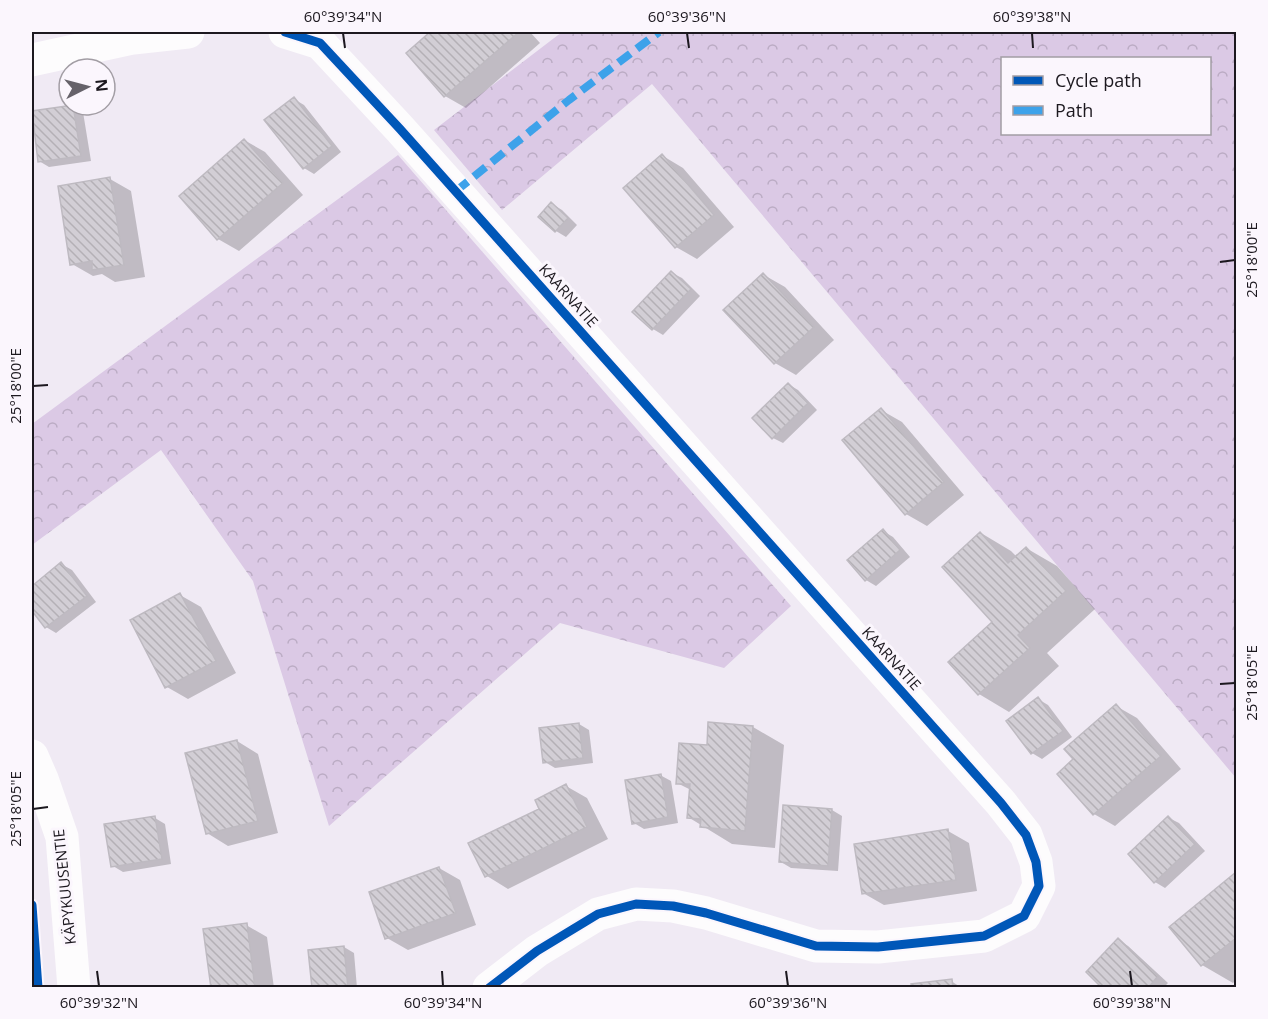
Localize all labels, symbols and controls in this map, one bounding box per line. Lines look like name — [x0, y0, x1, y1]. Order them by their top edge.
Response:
text: 60°39'34"N — [304, 6, 382, 26]
text: 60°39'36"N — [648, 6, 726, 26]
text: 60°39'38"N — [993, 6, 1071, 26]
north arrow — [57, 57, 117, 117]
legend — [1001, 57, 1211, 135]
text: Cycle path — [1055, 68, 1142, 92]
text: N — [90, 78, 114, 93]
text: Path — [1055, 98, 1093, 122]
text: 25°18'00"E — [1241, 222, 1261, 298]
street label: KAARNATIE — [535, 259, 603, 331]
text: 25°18'00"E — [5, 348, 25, 424]
street label: KAARNATIE — [858, 622, 926, 694]
text: 25°18'05"E — [1241, 645, 1261, 721]
text: 25°18'05"E — [5, 771, 25, 847]
street label: KÄPYKUUSENTIE — [48, 828, 80, 946]
text: 60°39'32"N — [60, 992, 138, 1012]
text: 60°39'34"N — [404, 992, 482, 1012]
text: 60°39'36"N — [749, 992, 827, 1012]
text: 60°39'38"N — [1093, 992, 1171, 1012]

